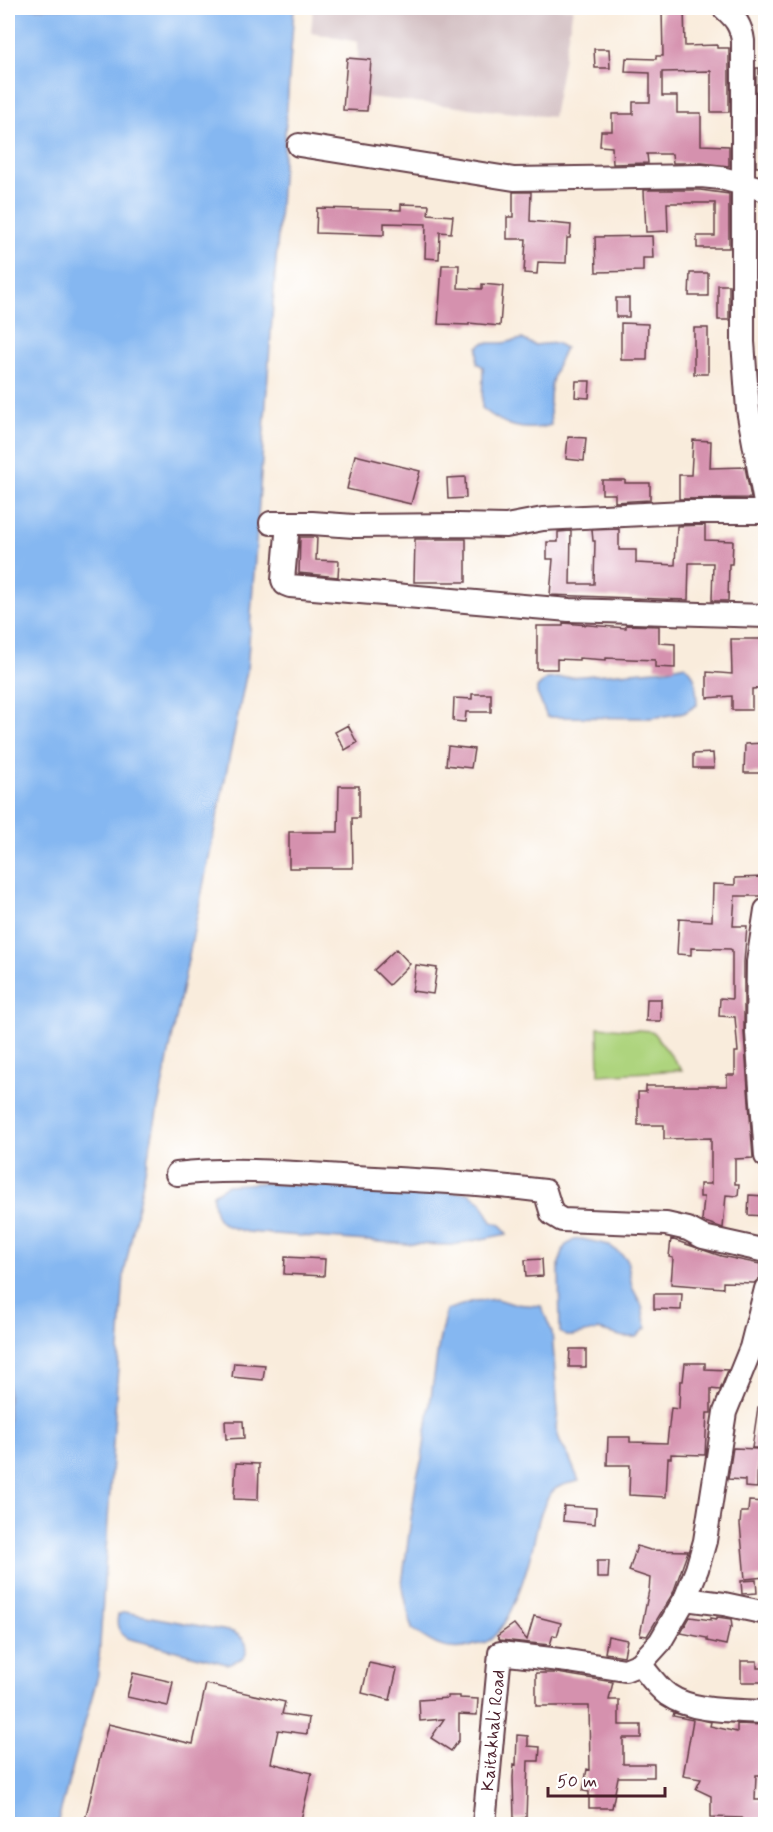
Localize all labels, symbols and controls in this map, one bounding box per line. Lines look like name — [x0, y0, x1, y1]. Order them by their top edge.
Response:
street label: Kaitakhali Road — [476, 1669, 511, 1792]
scale bar — [548, 1760, 665, 1798]
text: 50 m — [557, 1770, 597, 1794]

